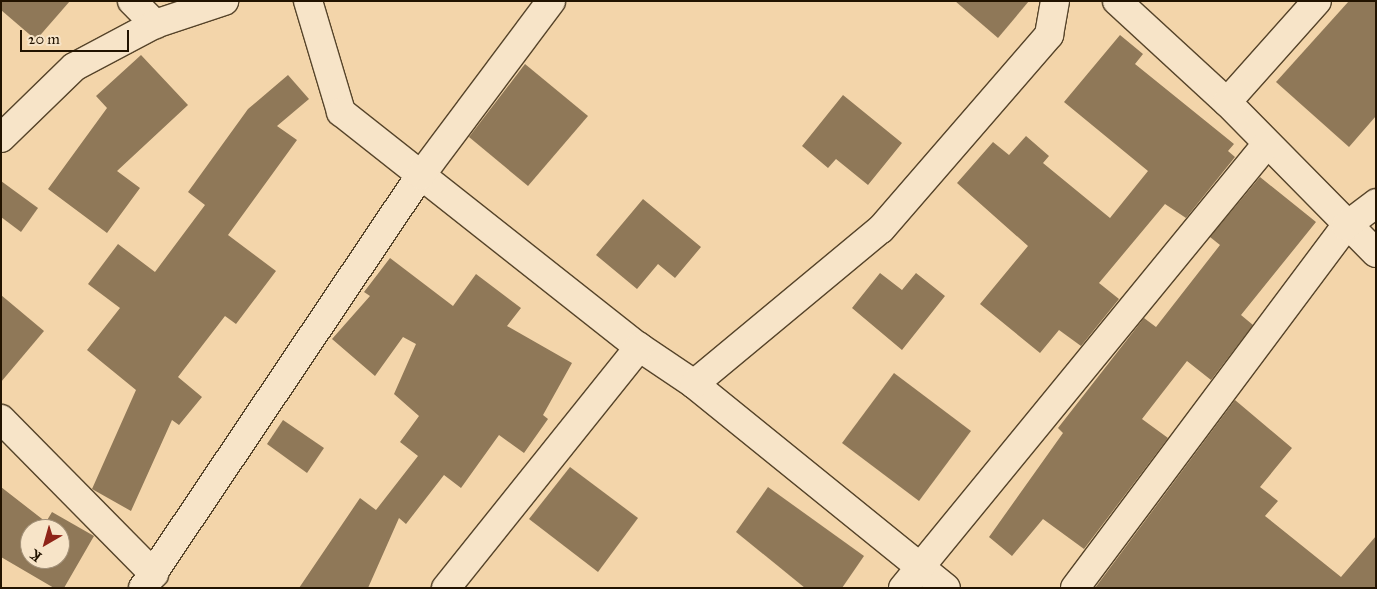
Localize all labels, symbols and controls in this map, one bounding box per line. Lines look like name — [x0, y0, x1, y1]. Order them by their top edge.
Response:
scale bar — [22, 20, 131, 52]
text: 20 m — [28, 30, 60, 48]
north arrow — [20, 519, 70, 569]
text: K — [27, 546, 45, 565]

